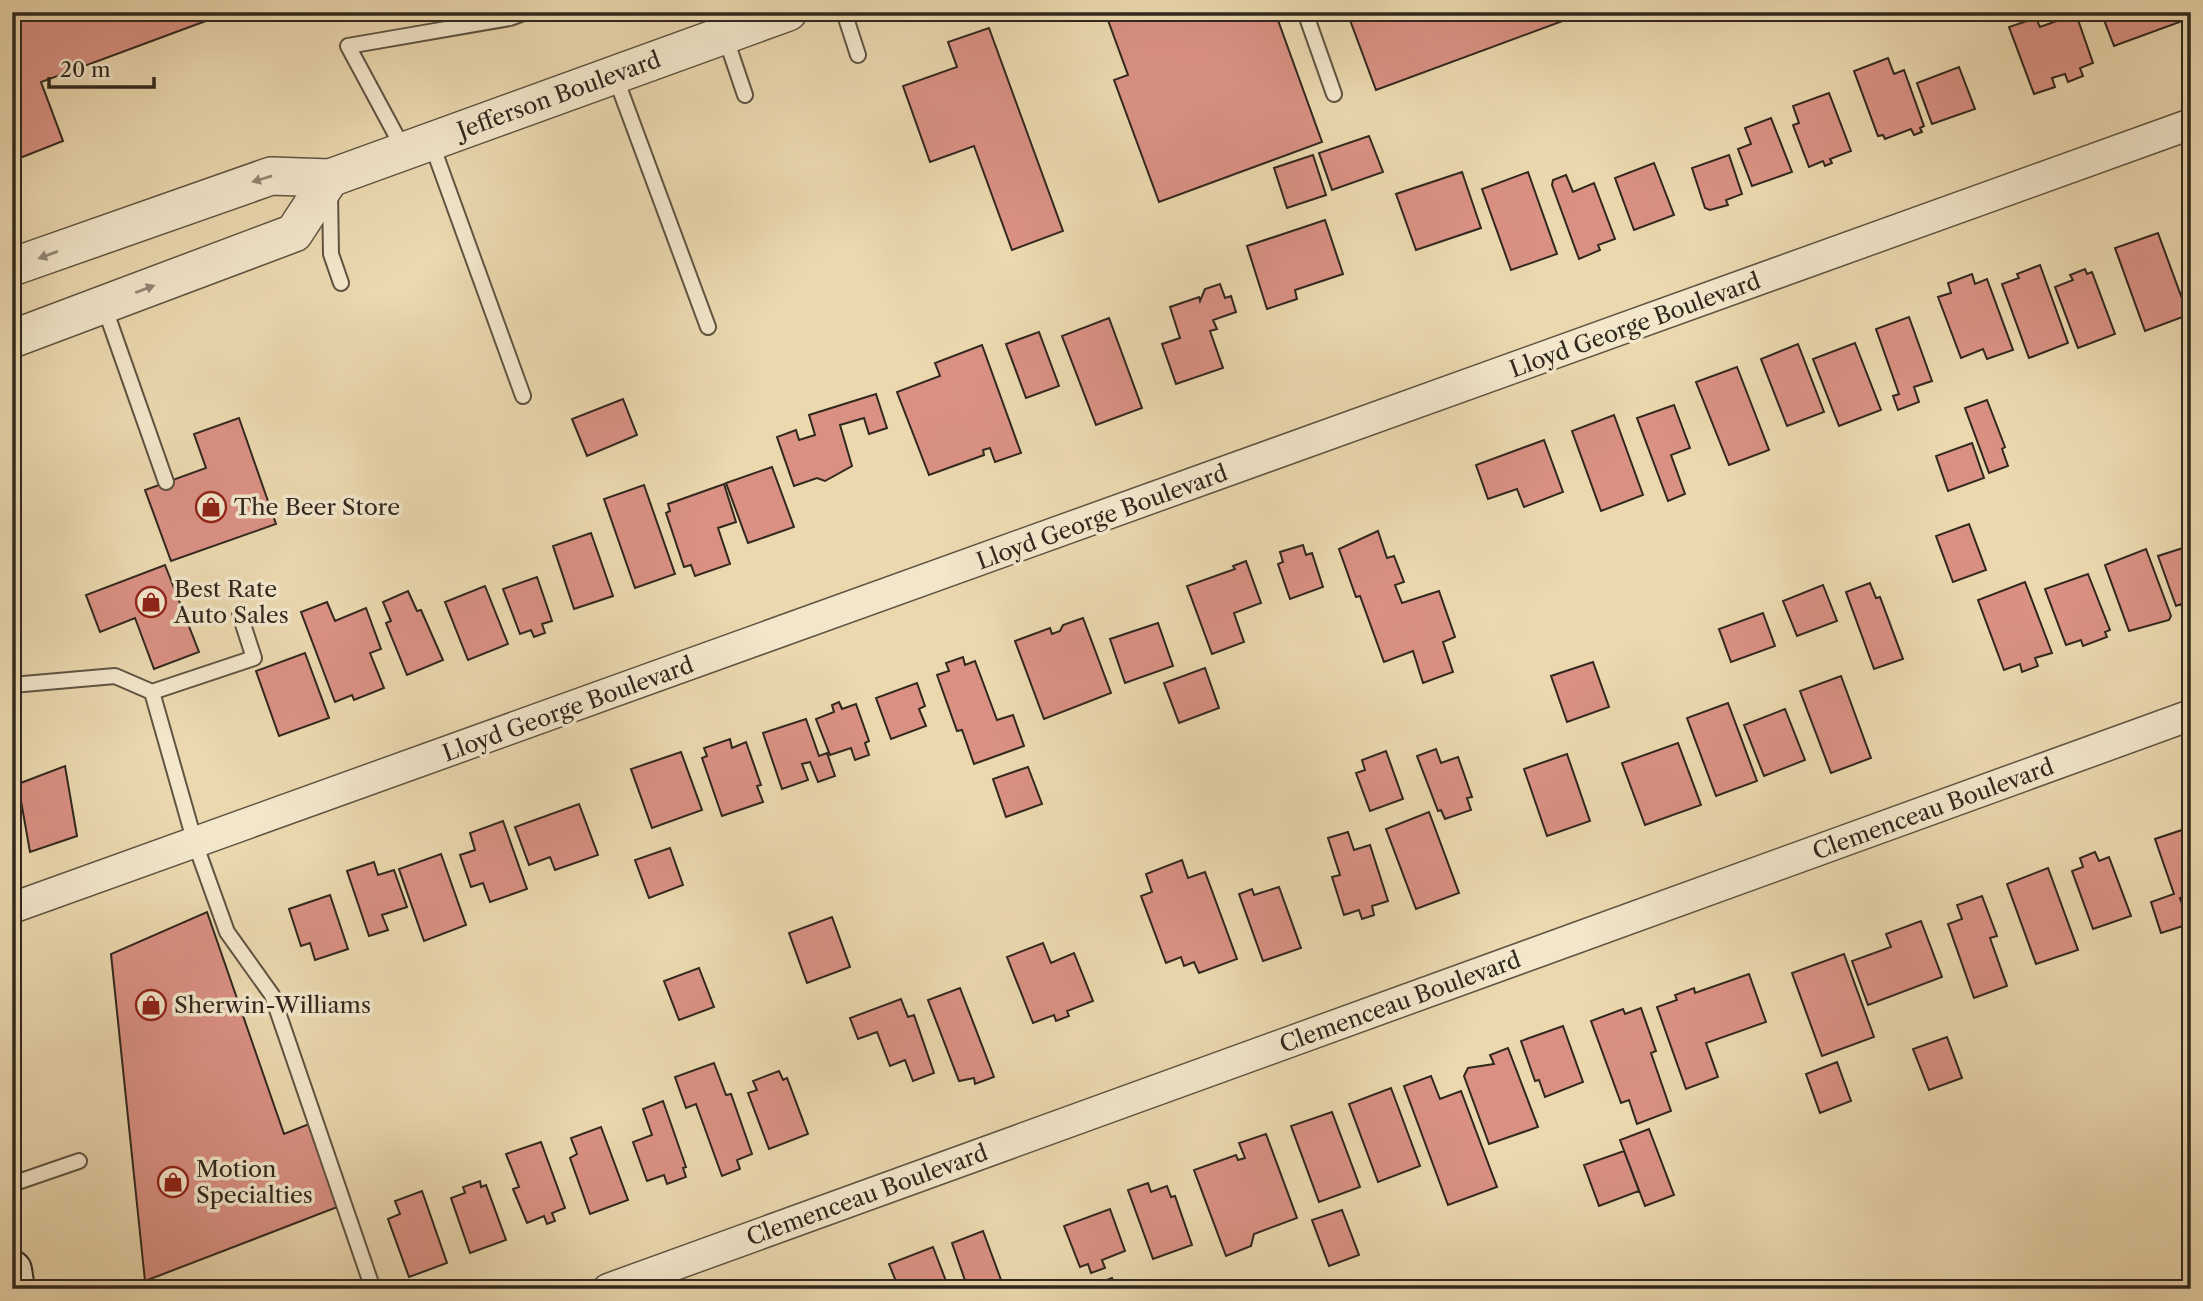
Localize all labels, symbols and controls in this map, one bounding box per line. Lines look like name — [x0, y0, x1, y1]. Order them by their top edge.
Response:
street label: Jefferson Boulevard — [451, 45, 665, 146]
scale bar — [49, 46, 154, 90]
text: 20 m — [60, 57, 111, 82]
one-way arrow — [252, 175, 273, 185]
one-way arrow — [37, 250, 58, 261]
street label: Lloyd George Boulevard — [1506, 267, 1764, 383]
one-way arrow — [135, 283, 156, 294]
street label: Lloyd George Boulevard — [973, 459, 1231, 575]
shop icon: The Beer Store — [194, 490, 228, 524]
place label: The Beer Store — [234, 493, 400, 521]
place label: Best Rate Auto Sales — [173, 575, 289, 629]
shop icon: Best Rate Auto Sales — [134, 585, 168, 619]
street label: Lloyd George Boulevard — [439, 651, 697, 767]
street label: Clemenceau Boulevard — [1809, 752, 2057, 866]
street label: Clemenceau Boulevard — [1276, 945, 1524, 1059]
shop icon: Sherwin-Williams — [134, 988, 168, 1022]
place label: Sherwin-Williams — [174, 991, 371, 1019]
street label: Clemenceau Boulevard — [743, 1138, 991, 1252]
place label: Motion Specialties — [196, 1155, 313, 1209]
shop icon: Motion Specialties — [156, 1165, 190, 1199]

